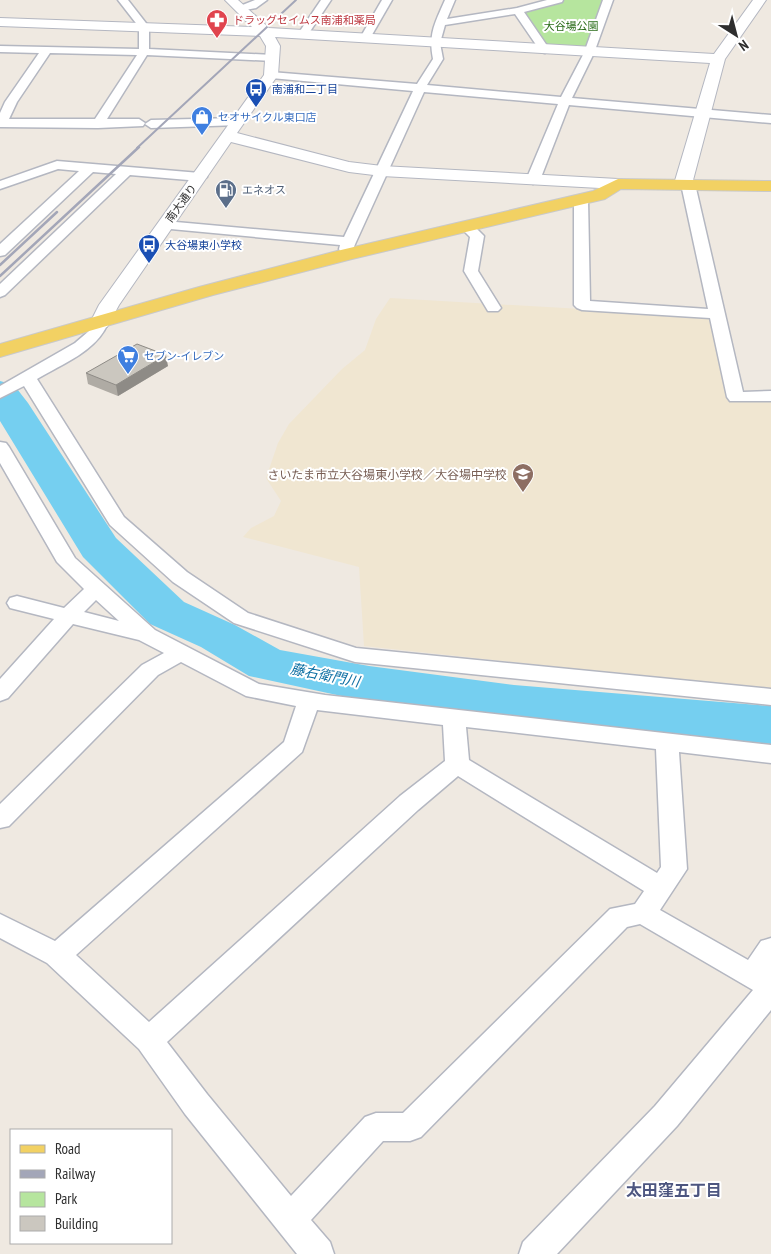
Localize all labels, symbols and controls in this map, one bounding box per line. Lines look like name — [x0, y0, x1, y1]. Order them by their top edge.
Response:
pharmacy icon: ドラッグセイムス南浦和薬局 — [205, 8, 229, 39]
north arrow — [711, 10, 761, 60]
place label: ドラッグセイムス南浦和薬局 — [233, 13, 376, 27]
park label: 大谷場公園 — [544, 19, 599, 33]
text: N — [735, 36, 752, 55]
bus stop icon: 南浦和二丁目 — [244, 77, 268, 108]
place label: 南浦和二丁目 — [272, 82, 338, 96]
shop icon: セオサイクル東口店 — [190, 105, 214, 136]
place label: セオサイクル東口店 — [218, 110, 316, 124]
fuel station icon: エネオス — [214, 178, 238, 209]
street label: 南大通り — [162, 181, 200, 225]
place label: エネオス — [242, 183, 286, 197]
bus stop icon: 大谷場東小学校 — [137, 233, 161, 264]
place label: 大谷場東小学校 — [165, 238, 242, 252]
supermarket icon: セブン-イレブン — [116, 344, 140, 375]
place label: セブン-イレブン — [144, 349, 224, 363]
school or university icon: さいたま市立大谷場東小学校／大谷場中学校 — [511, 462, 535, 493]
place label: さいたま市立大谷場東小学校／大谷場中学校 — [267, 467, 507, 482]
water label: 藤右衛門川 — [289, 659, 363, 691]
legend — [10, 1129, 172, 1244]
text: Road — [55, 1139, 81, 1158]
text: Railway — [55, 1164, 96, 1183]
district label: 太田窪五丁目 — [626, 1180, 722, 1200]
text: Park — [55, 1189, 77, 1208]
text: Building — [55, 1214, 98, 1233]

